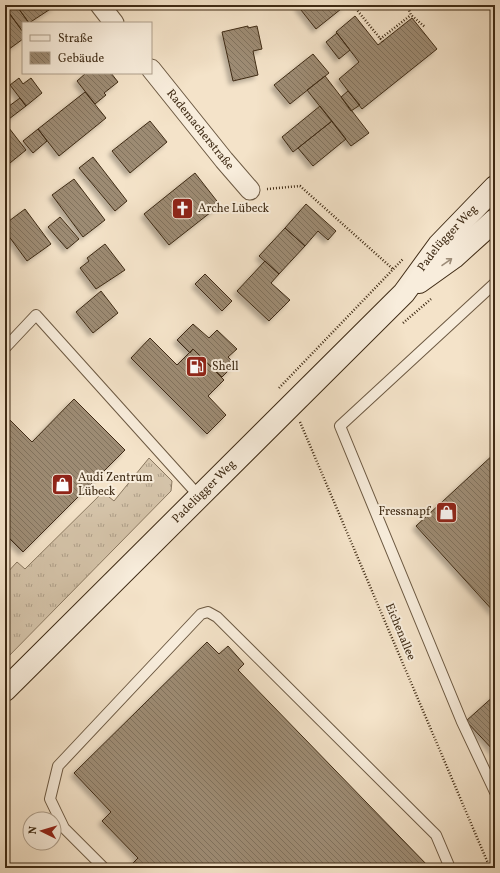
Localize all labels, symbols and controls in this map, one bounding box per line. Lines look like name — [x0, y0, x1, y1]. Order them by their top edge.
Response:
legend — [22, 22, 152, 74]
text: Straße — [58, 31, 93, 47]
text: Gebäude — [58, 51, 105, 67]
street label: Rademacherstraße — [162, 86, 238, 174]
church icon: Arche Lübeck — [169, 196, 195, 222]
place label: Arche Lübeck — [198, 201, 270, 217]
street label: Padelügger Weg — [414, 202, 481, 275]
one-way arrow — [441, 258, 452, 266]
fuel station icon: Shell — [183, 354, 209, 380]
place label: Shell — [212, 359, 239, 375]
street label: Padelügger Weg — [169, 457, 240, 527]
place label: Audi Zentrum Lübeck — [78, 470, 153, 500]
shop icon: Audi Zentrum Lübeck — [49, 472, 75, 498]
shop icon: Fressnapf — [433, 499, 459, 525]
place label: Fressnapf — [379, 504, 432, 520]
street label: Eichenallee — [381, 601, 419, 663]
north arrow — [22, 811, 62, 851]
text: N — [26, 826, 41, 835]

